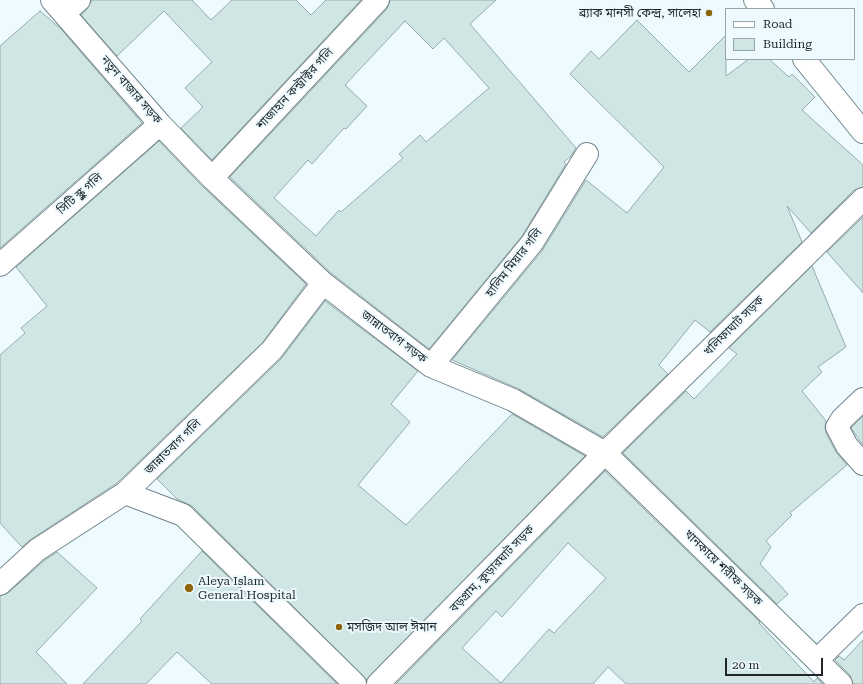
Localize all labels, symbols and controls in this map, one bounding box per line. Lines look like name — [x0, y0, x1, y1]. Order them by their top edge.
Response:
place label: ব্র্যাক মানসী কেন্দ্র, সালেহা — [579, 6, 701, 20]
marker: ব্র্যাক মানসী কেন্দ্র, সালেহা — [704, 8, 714, 18]
legend — [725, 8, 855, 60]
text: Road — [763, 17, 792, 31]
text: Building — [763, 37, 812, 51]
street label: শাজাহান কন্ট্রাক্টর গলি — [254, 45, 336, 133]
street label: নতুন বাজার সড়ক — [97, 53, 165, 127]
street label: সিটি স্কুল গলি — [54, 170, 106, 218]
street label: হালিম মিয়ার গলি — [483, 226, 545, 300]
street label: খলিফাঘাট সড়ক — [701, 293, 767, 359]
street label: জান্নাতবাগ সড়ক — [358, 308, 430, 366]
street label: জান্নাতবাগ গলি — [142, 417, 204, 477]
street label: বড়গ্রাম, কুড়ারঘাট সড়ক — [447, 522, 537, 616]
street label: খানকায়ে শরীফ সড়ক — [681, 527, 765, 609]
place label: Aleya Islam General Hospital — [198, 574, 296, 602]
marker: Aleya Islam General Hospital — [183, 582, 195, 594]
place label: মসজিদ আল ঈমান — [347, 620, 437, 634]
marker: মসজিদ আল ঈমান — [334, 622, 344, 632]
scale bar — [727, 650, 825, 676]
text: 20 m — [732, 658, 759, 672]

